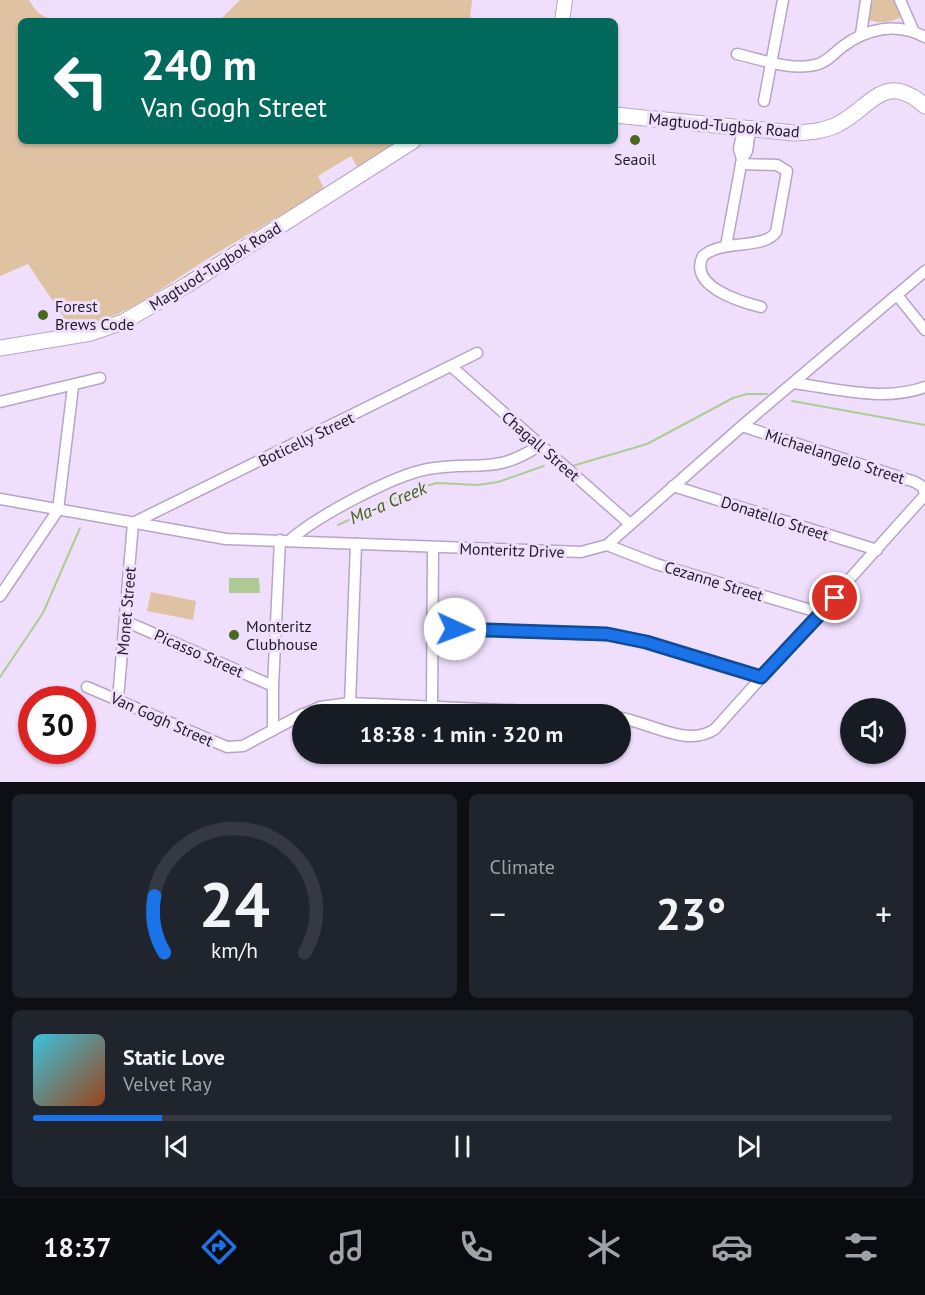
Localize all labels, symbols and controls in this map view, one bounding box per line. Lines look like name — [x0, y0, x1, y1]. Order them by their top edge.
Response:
text: 240 m — [141, 37, 257, 92]
icon: left — [42, 42, 120, 120]
text: Van Gogh Street — [141, 90, 327, 124]
street label: Magtuod-Tugbok Road — [648, 108, 800, 142]
marker: Seaoil — [628, 133, 642, 147]
place label: Seaoil — [614, 149, 656, 169]
street label: Magtuod-Tugbok Road — [145, 217, 285, 315]
place label: Forest Brews Code — [55, 296, 134, 334]
marker: Forest Brews Code — [36, 308, 50, 322]
street label: Boticelly Street — [255, 407, 358, 471]
street label: Chagall Street — [498, 407, 585, 486]
street label: Michaelangelo Street — [763, 424, 908, 488]
water label: Ma-a Creek — [346, 476, 431, 529]
street label: Donatello Street — [719, 491, 832, 545]
street label: Monteritz Drive — [459, 538, 565, 562]
street label: Cezanne Street — [662, 556, 766, 606]
street label: Monet Street — [112, 565, 140, 656]
pin — [809, 572, 860, 623]
icon: arrive — [818, 581, 851, 614]
position arrow — [423, 597, 487, 661]
place label: Monteritz Clubhouse — [246, 616, 318, 654]
street label: Picasso Street — [151, 624, 247, 682]
marker: Monteritz Clubhouse — [227, 628, 241, 642]
speed limit sign: 30 — [18, 686, 96, 764]
street label: Van Gogh Street — [107, 687, 217, 751]
map controls — [840, 698, 906, 764]
button: sound — [840, 698, 906, 764]
text: 18:38 · 1 min · 320 m — [360, 720, 563, 748]
text: Climate — [490, 854, 555, 880]
text: 24 — [199, 863, 270, 944]
text: 23° — [655, 884, 726, 942]
text: − — [490, 892, 506, 935]
text: + — [875, 892, 892, 935]
text: km/h — [211, 936, 258, 964]
text: Static Love — [123, 1043, 225, 1071]
text: Velvet Ray — [123, 1071, 212, 1097]
icon: previous — [160, 1130, 193, 1163]
icon: pause — [446, 1130, 479, 1163]
icon: next — [732, 1130, 765, 1163]
icon: directions — [198, 1226, 240, 1268]
icon: music — [326, 1226, 368, 1268]
icon: phone — [455, 1226, 497, 1268]
icon: climate — [583, 1226, 625, 1268]
icon: car — [711, 1226, 753, 1268]
icon: filters — [840, 1226, 882, 1268]
text: 18:37 — [43, 1230, 112, 1264]

